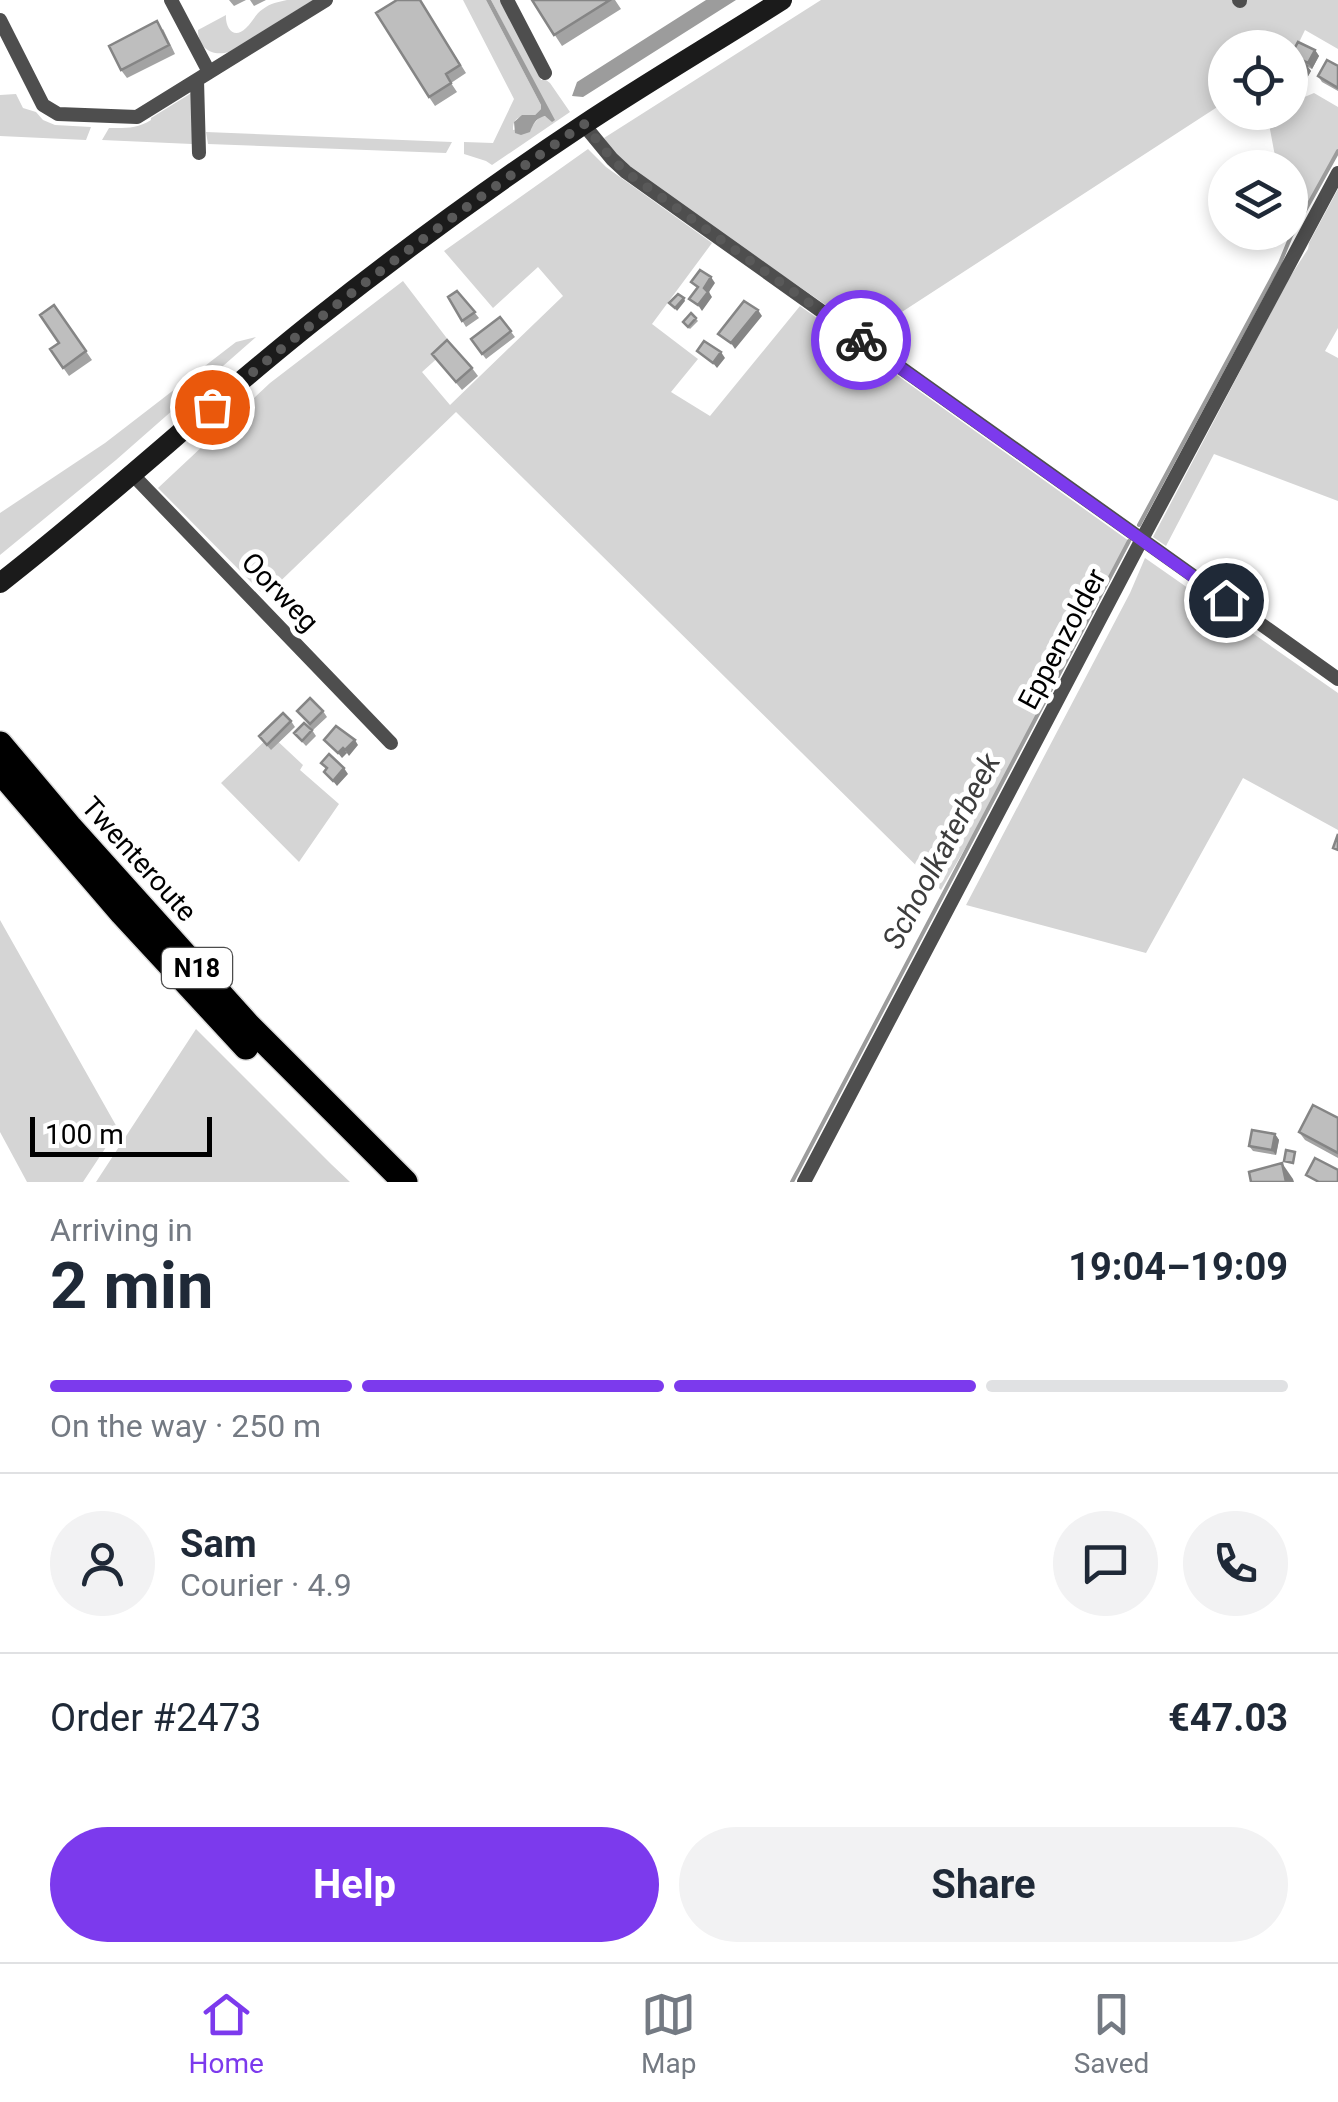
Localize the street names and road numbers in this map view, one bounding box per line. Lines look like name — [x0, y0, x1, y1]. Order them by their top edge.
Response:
street label: Oorweg — [235, 546, 325, 638]
street label: Eppenzolder — [1011, 563, 1113, 715]
street label: Twenteroute — [75, 790, 203, 928]
road number: N18 — [162, 948, 232, 988]

